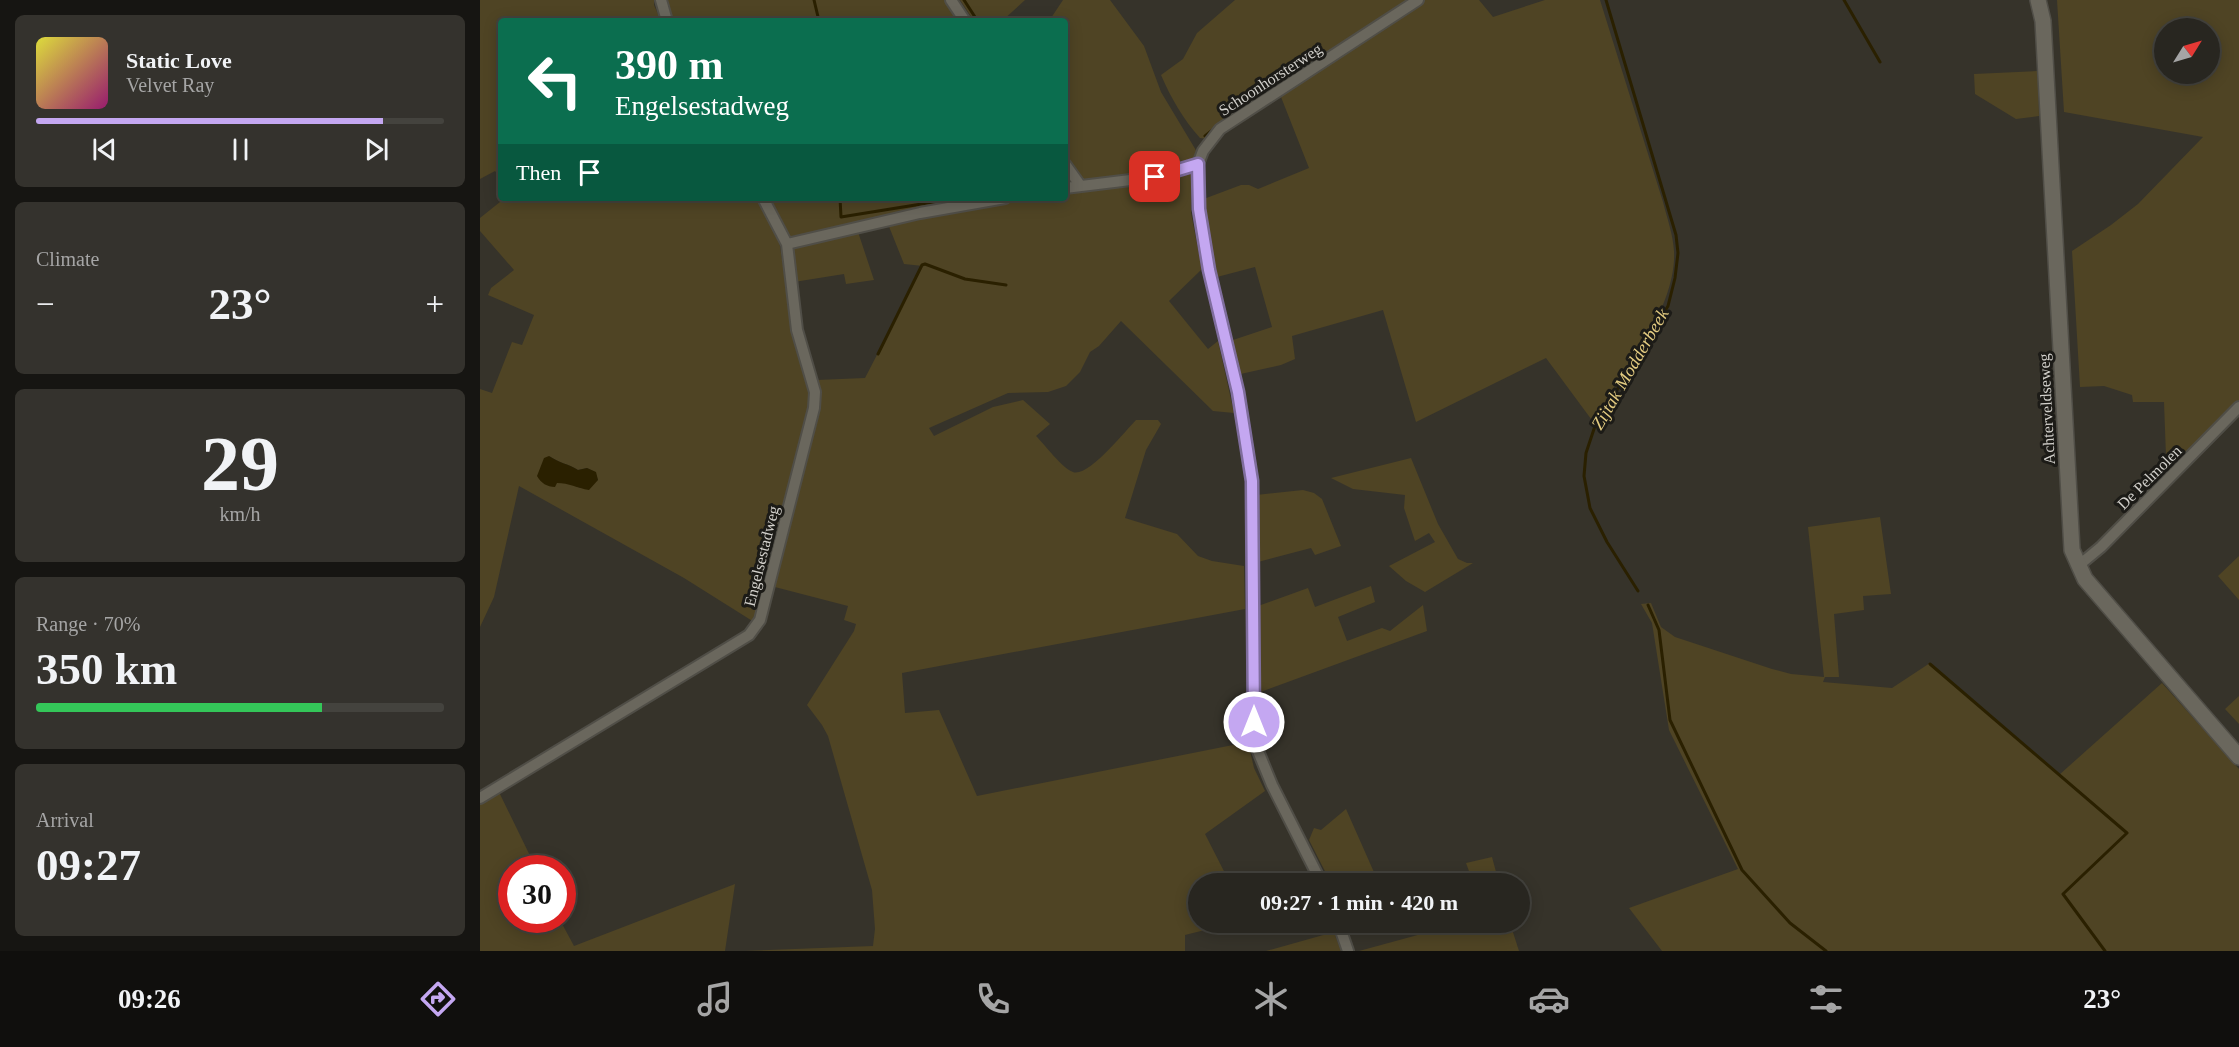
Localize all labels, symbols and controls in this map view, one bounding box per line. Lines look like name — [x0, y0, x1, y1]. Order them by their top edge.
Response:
north arrow — [2154, 18, 2220, 84]
map controls — [2154, 18, 2220, 84]
street label: Schoonhorsterweg — [1216, 40, 1325, 120]
icon: left — [516, 42, 594, 120]
text: 390 m — [615, 42, 724, 88]
text: Static Love — [126, 48, 232, 73]
text: Velvet Ray — [126, 74, 214, 96]
text: Engelsestadweg — [615, 91, 789, 121]
icon: previous — [88, 133, 121, 166]
icon: pause — [224, 133, 257, 166]
icon: next — [360, 133, 393, 166]
pin — [1129, 151, 1180, 202]
icon: arrive — [573, 156, 606, 189]
text: Then — [516, 160, 561, 185]
icon: arrive — [1138, 160, 1171, 193]
text: Climate — [36, 248, 99, 270]
text: 23° — [209, 279, 272, 329]
text: − — [36, 286, 55, 322]
text: + — [425, 286, 444, 322]
water label: Zijtak Modderbeek — [1587, 304, 1673, 433]
street label: Achterveldseweg — [2035, 353, 2059, 465]
text: 29 — [201, 420, 279, 507]
street label: De Pelmolen — [2114, 442, 2185, 513]
text: km/h — [219, 503, 261, 525]
street label: Engelsestadweg — [741, 504, 783, 608]
text: Range · 70% — [36, 613, 140, 635]
text: 350 km — [36, 644, 177, 694]
position arrow — [1222, 690, 1286, 754]
text: Arrival — [36, 809, 94, 831]
text: 09:27 — [36, 840, 141, 890]
speed limit sign: 30 — [498, 855, 576, 933]
text: 09:27 · 1 min · 420 m — [1260, 890, 1458, 915]
icon: directions — [417, 978, 459, 1020]
icon: music — [694, 978, 736, 1020]
icon: phone — [972, 978, 1014, 1020]
icon: climate — [1250, 978, 1292, 1020]
icon: car — [1528, 978, 1570, 1020]
icon: filters — [1805, 978, 1847, 1020]
text: 09:26 — [118, 984, 181, 1014]
text: 23° — [2083, 984, 2121, 1014]

